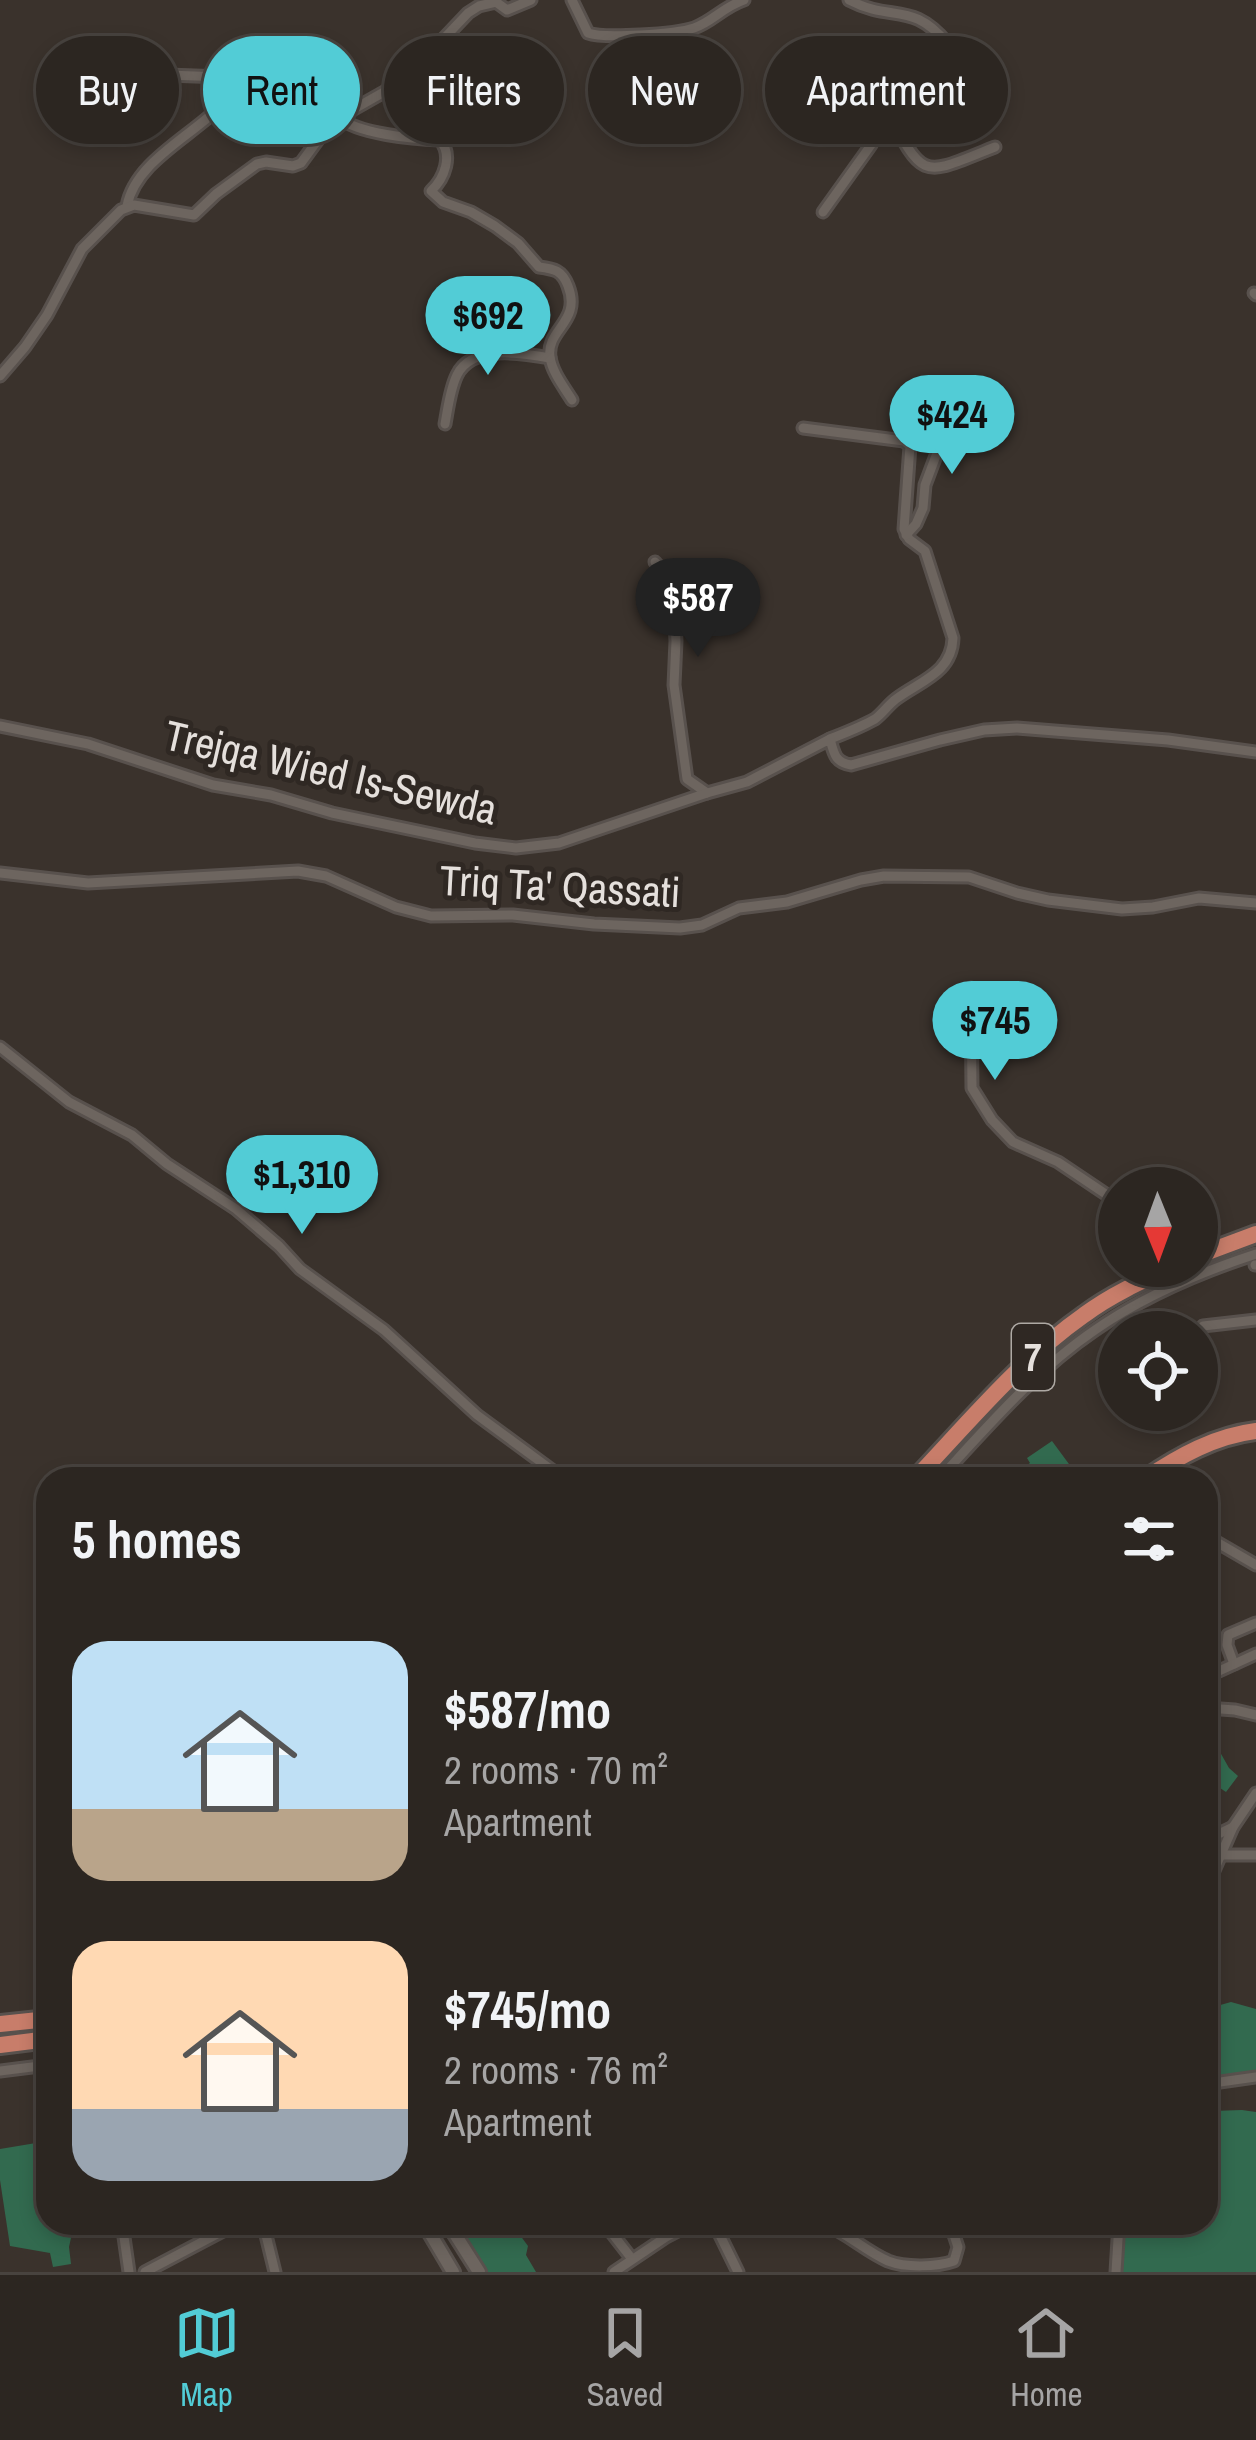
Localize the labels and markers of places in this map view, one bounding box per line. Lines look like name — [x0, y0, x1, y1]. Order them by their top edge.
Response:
pin: $692 — [417, 276, 559, 378]
pin: $424 — [881, 375, 1023, 477]
pin: $587 — [627, 558, 769, 660]
pin: $745 — [924, 981, 1066, 1083]
pin: $1,310 — [204, 1135, 400, 1237]

